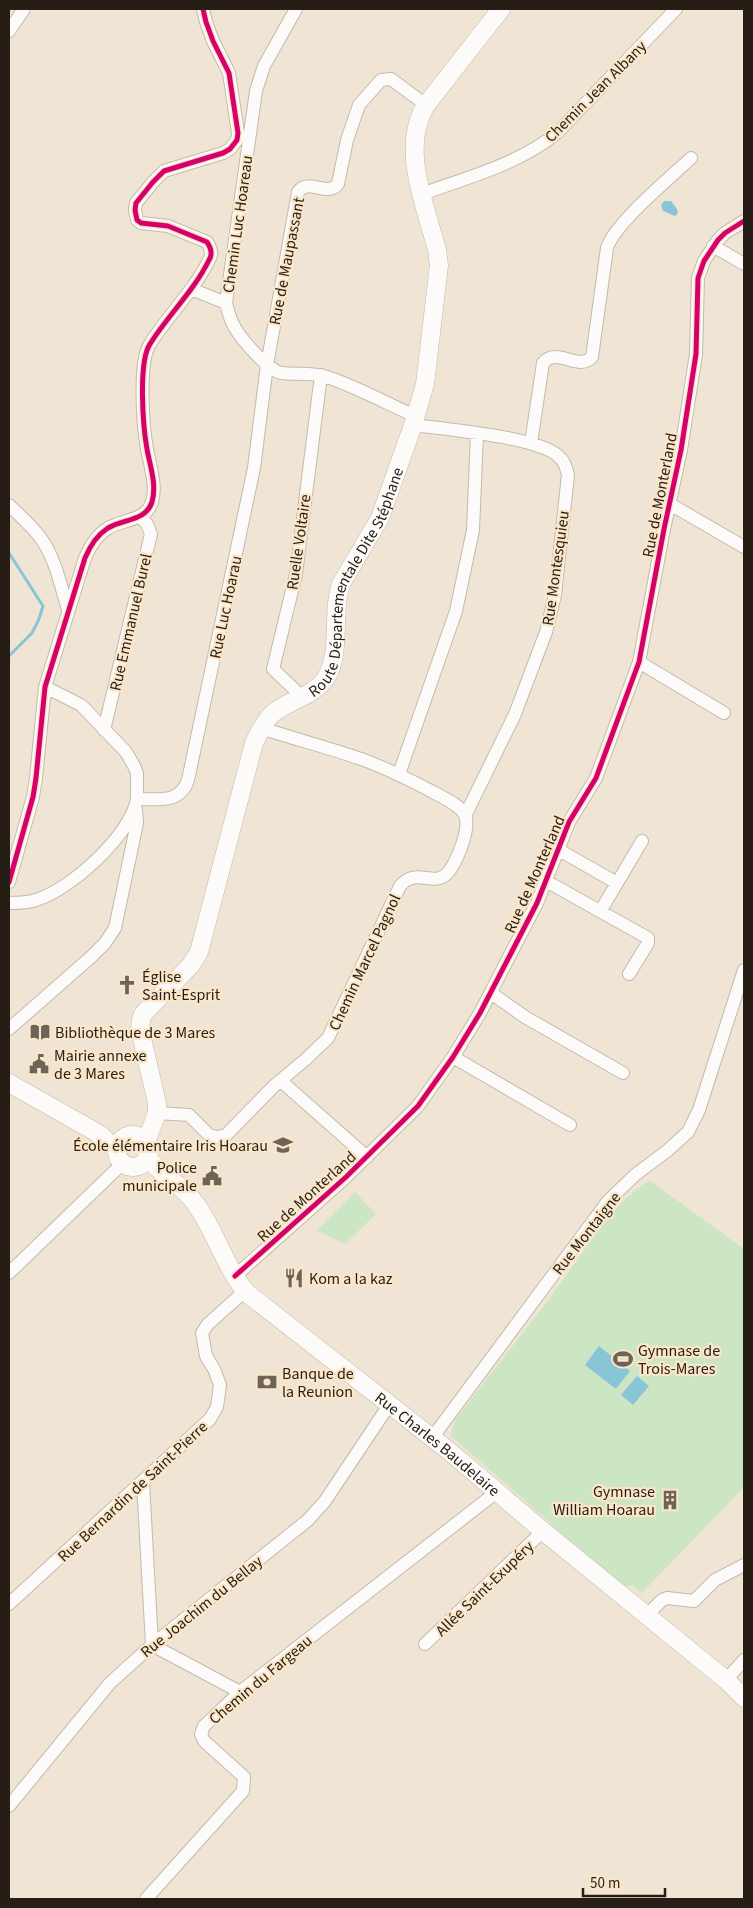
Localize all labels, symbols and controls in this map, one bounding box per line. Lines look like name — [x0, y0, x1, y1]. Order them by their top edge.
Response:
street label: Chemin Jean Albany — [540, 35, 652, 148]
street label: Chemin Luc Hoareau — [217, 154, 259, 294]
street label: Rue de Maupassant — [264, 195, 310, 327]
street label: Rue de Monterland — [637, 431, 683, 559]
street label: Route Départementale Dite Stéphane — [304, 464, 409, 703]
street label: Ruelle Voltaire — [281, 493, 317, 591]
street label: Rue Montesquieu — [537, 509, 575, 627]
street label: Rue Emmanuel Burel — [104, 551, 157, 693]
street label: Rue Luc Hoarau — [204, 554, 248, 661]
street label: Rue de Monterland — [499, 812, 571, 937]
street label: Chemin Marcel Pagnol — [324, 891, 406, 1034]
place label: Église Saint-Esprit — [142, 966, 221, 1006]
church icon: Église Saint-Esprit — [116, 974, 138, 996]
library icon: Bibliothèque de 3 Mares — [29, 1021, 51, 1043]
place label: Bibliothèque de 3 Mares — [55, 1022, 216, 1044]
place label: Mairie annexe de 3 Mares — [54, 1045, 147, 1085]
public building icon: Mairie annexe de 3 Mares — [28, 1053, 50, 1075]
school or university icon: École élémentaire Iris Hoarau — [272, 1134, 294, 1156]
place label: École élémentaire Iris Hoarau — [73, 1135, 268, 1157]
street label: Rue de Monterland — [252, 1146, 361, 1247]
place label: Police municipale — [122, 1157, 197, 1197]
public building icon: Police municipale — [201, 1165, 223, 1187]
street label: Rue Montaigne — [547, 1187, 626, 1280]
restaurant icon: Kom a la kaz — [283, 1267, 305, 1289]
place label: Kom a la kaz — [309, 1268, 393, 1290]
place label: Gymnase de Trois-Mares — [638, 1340, 720, 1380]
sports icon: Gymnase de Trois-Mares — [612, 1348, 634, 1370]
place label: Banque de la Reunion — [282, 1363, 354, 1403]
bank icon: Banque de la Reunion — [256, 1371, 278, 1393]
street label: Rue Charles Baudelaire — [370, 1387, 504, 1502]
street label: Rue Bernardin de Saint-Pierre — [53, 1416, 213, 1567]
place label: Gymnase William Hoarau — [553, 1481, 655, 1521]
building icon: Gymnase William Hoarau — [659, 1489, 681, 1511]
street label: Allée Saint-Exupéry — [431, 1536, 539, 1642]
street label: Rue Joachim du Bellay — [136, 1550, 268, 1663]
street label: Chemin du Fargeau — [204, 1630, 317, 1730]
scale bar — [583, 1866, 666, 1898]
text: 50 m — [590, 1873, 620, 1894]

